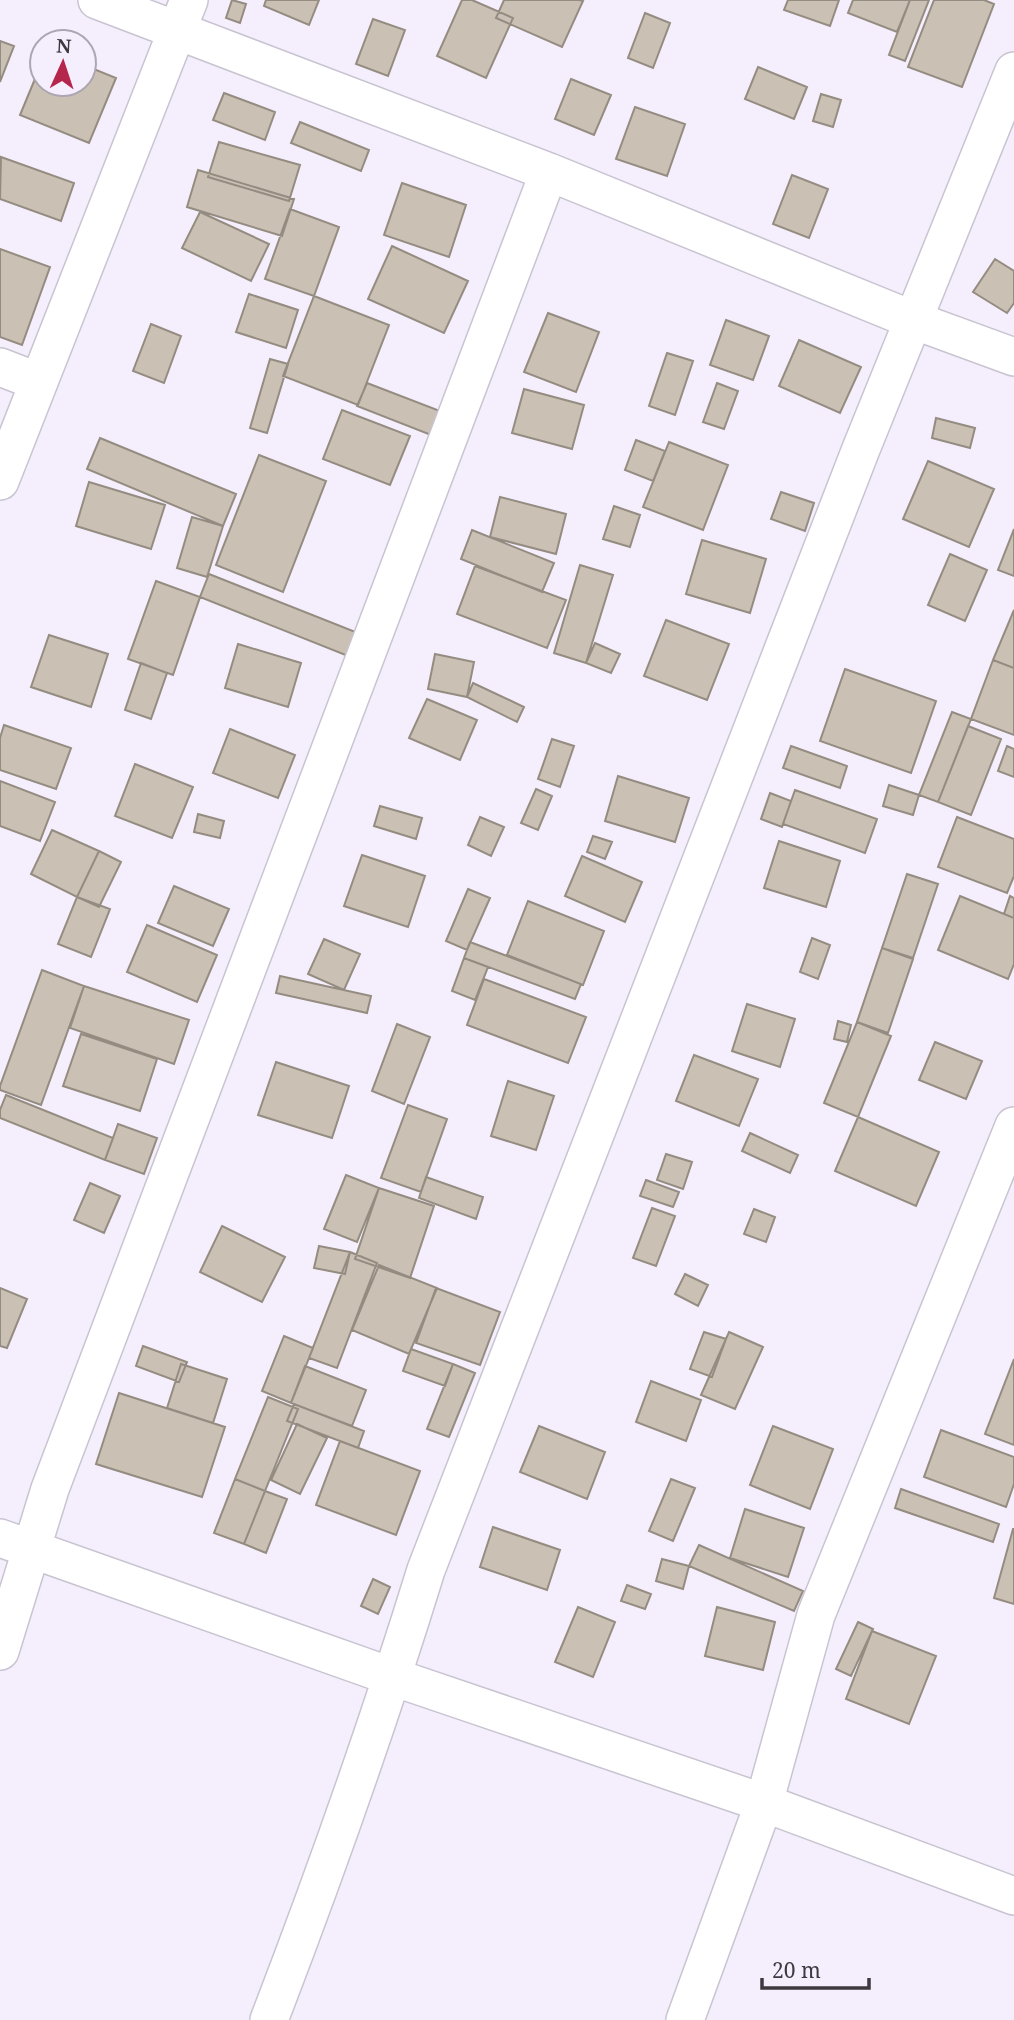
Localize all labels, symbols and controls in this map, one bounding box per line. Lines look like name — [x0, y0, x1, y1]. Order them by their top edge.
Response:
north arrow — [28, 28, 98, 98]
text: N — [56, 33, 72, 59]
scale bar — [762, 1946, 869, 1990]
text: 20 m — [772, 1956, 821, 1984]

